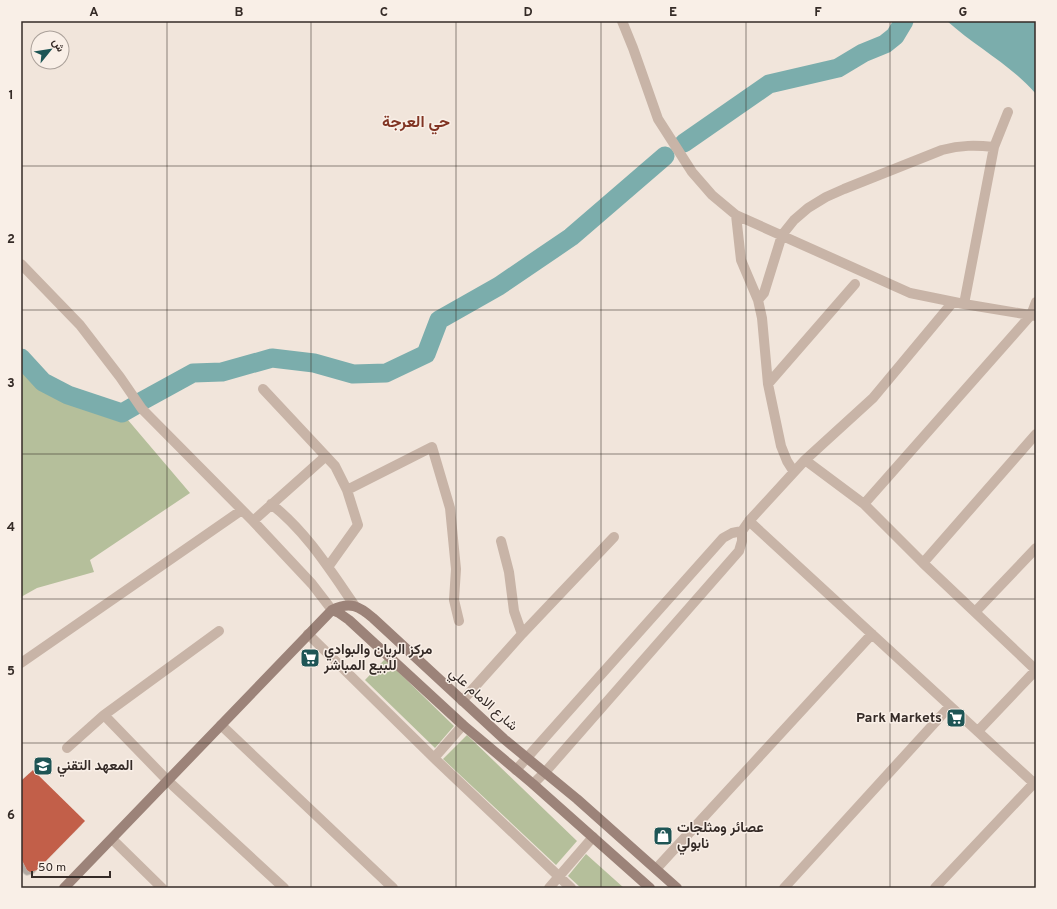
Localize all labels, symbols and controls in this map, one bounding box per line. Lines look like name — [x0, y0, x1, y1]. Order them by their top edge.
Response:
text: A — [89, 5, 99, 21]
text: B — [235, 5, 244, 21]
text: C — [380, 5, 388, 21]
text: D — [523, 5, 533, 21]
text: E — [669, 5, 677, 21]
text: F — [814, 5, 822, 21]
text: G — [959, 5, 968, 21]
north arrow — [30, 30, 70, 70]
text: ش — [48, 36, 67, 55]
text: 1 — [8, 88, 14, 104]
district label: حي العرجة — [382, 113, 450, 135]
text: 2 — [7, 232, 15, 248]
text: 3 — [7, 376, 15, 392]
text: 4 — [7, 520, 15, 536]
place label: مركز الريان والبوادي للبيع المباشر — [323, 642, 433, 675]
supermarket icon: مركز الريان والبوادي للبيع المباشر — [299, 647, 321, 669]
text: 5 — [7, 664, 15, 680]
street label: شارع الامام علي — [444, 665, 521, 737]
supermarket icon: Park Markets — [945, 707, 967, 729]
place label: Park Markets — [856, 710, 942, 727]
school or university icon: المعهد التقني — [32, 755, 54, 777]
place label: المعهد التقني — [57, 758, 133, 777]
text: 6 — [7, 808, 15, 824]
place label: عصائر ومثلجات نابولي — [677, 820, 764, 855]
shop icon: عصائر ومثلجات نابولي — [652, 825, 674, 847]
scale bar — [32, 853, 110, 879]
text: 50 m — [38, 860, 66, 876]

